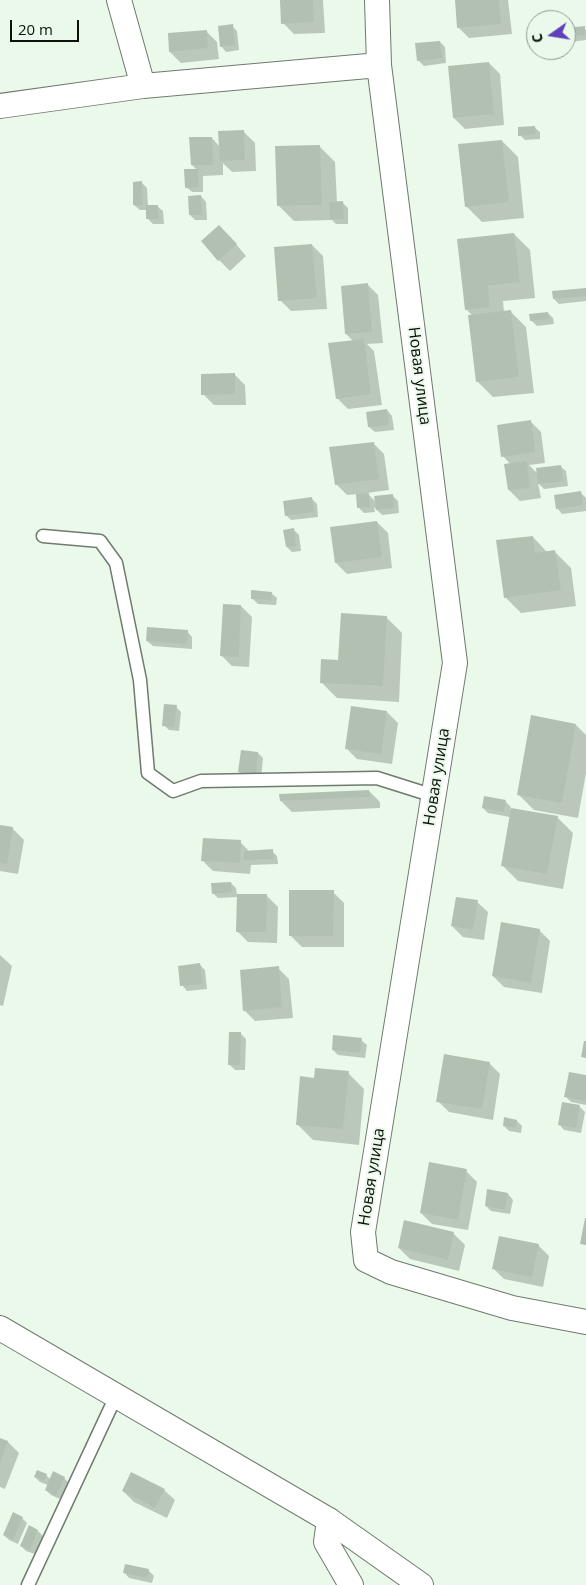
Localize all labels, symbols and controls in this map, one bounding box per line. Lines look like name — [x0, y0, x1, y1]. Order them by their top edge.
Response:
scale bar — [12, 10, 81, 42]
north arrow — [526, 10, 576, 60]
text: 20 m — [18, 19, 53, 39]
text: С — [527, 32, 547, 45]
street label: Новая улица — [403, 326, 435, 426]
street label: Новая улица — [420, 727, 454, 827]
street label: Новая улица — [355, 1127, 389, 1227]

